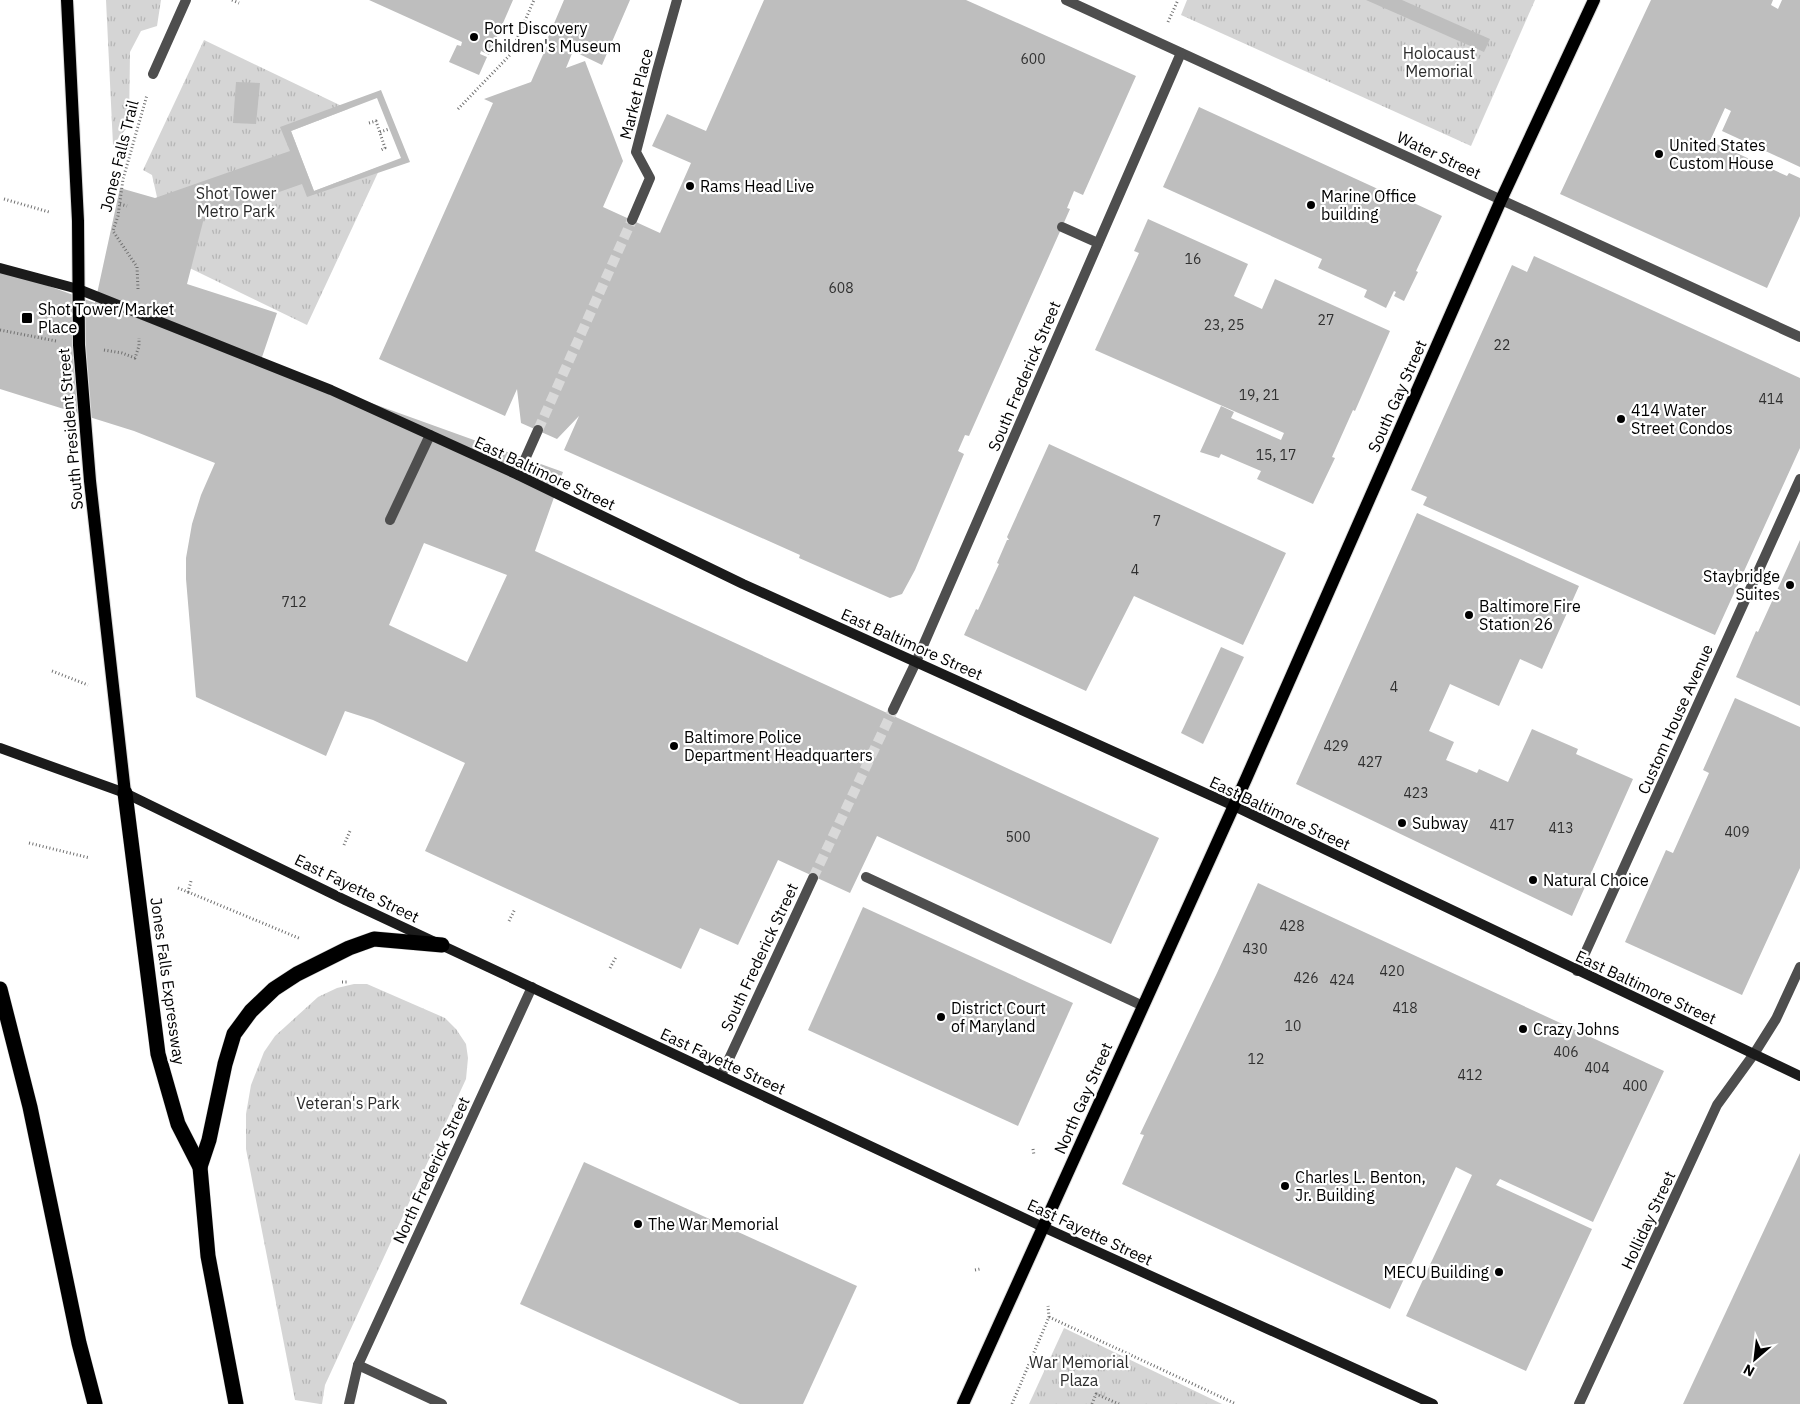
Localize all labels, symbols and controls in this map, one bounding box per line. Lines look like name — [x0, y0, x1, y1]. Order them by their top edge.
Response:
place label: Port Discovery Children's Museum — [484, 18, 621, 56]
marker: Port Discovery Children's Museum — [468, 31, 480, 43]
park label: Holocaust Memorial — [1403, 43, 1475, 81]
street label: Market Place — [615, 46, 657, 142]
house number: 600 — [1020, 50, 1046, 68]
street label: Jones Falls Trail — [95, 98, 143, 214]
street label: Water Street — [1394, 127, 1484, 183]
place label: United States Custom House — [1669, 135, 1774, 173]
marker: United States Custom House — [1653, 148, 1665, 160]
place label: Rams Head Live — [700, 176, 815, 196]
marker: Rams Head Live — [684, 180, 696, 192]
park label: Shot Tower Metro Park — [196, 183, 276, 221]
place label: Marine Office building — [1321, 186, 1417, 224]
marker: Marine Office building — [1305, 199, 1317, 211]
house number: 16 — [1185, 250, 1201, 268]
house number: 608 — [828, 279, 854, 297]
street label: South Frederick Street — [983, 298, 1065, 454]
place label: Shot Tower/Market Place — [38, 299, 174, 337]
marker: Shot Tower/Market Place — [20, 311, 34, 325]
house number: 27 — [1318, 311, 1334, 329]
house number: 23, 25 — [1204, 316, 1244, 334]
house number: 22 — [1494, 336, 1510, 354]
street label: South Gay Street — [1363, 337, 1431, 455]
street label: South President Street — [53, 347, 87, 511]
house number: 19, 21 — [1239, 386, 1279, 404]
house number: 414 — [1758, 390, 1784, 408]
place label: 414 Water Street Condos — [1631, 400, 1733, 438]
marker: 414 Water Street Condos — [1615, 413, 1627, 425]
street label: East Baltimore Street — [471, 432, 619, 514]
house number: 15, 17 — [1256, 446, 1296, 464]
house number: 7 — [1153, 512, 1161, 530]
house number: 4 — [1131, 561, 1139, 579]
place label: Staybridge Suites — [1703, 566, 1780, 604]
marker: Staybridge Suites — [1784, 579, 1796, 591]
house number: 712 — [281, 593, 307, 611]
place label: Baltimore Fire Station 26 — [1479, 596, 1581, 634]
street label: East Baltimore Street — [838, 604, 986, 684]
marker: Baltimore Fire Station 26 — [1463, 609, 1475, 621]
street label: Custom House Avenue — [1633, 641, 1717, 797]
house number: 4 — [1390, 678, 1398, 696]
place label: Baltimore Police Department Headquarters — [684, 727, 873, 765]
house number: 429 — [1323, 737, 1349, 755]
marker: Baltimore Police Department Headquarters — [668, 740, 680, 752]
house number: 427 — [1357, 753, 1383, 771]
street label: East Baltimore Street — [1206, 772, 1354, 854]
house number: 423 — [1403, 784, 1429, 802]
place label: Subway — [1412, 813, 1468, 833]
house number: 417 — [1489, 816, 1515, 834]
marker: Subway — [1396, 817, 1408, 829]
house number: 413 — [1548, 819, 1574, 837]
house number: 409 — [1724, 823, 1750, 841]
house number: 500 — [1005, 828, 1031, 846]
street label: East Fayette Street — [292, 849, 422, 927]
place label: Natural Choice — [1543, 870, 1649, 890]
marker: Natural Choice — [1527, 874, 1539, 886]
street label: South Frederick Street — [716, 880, 802, 1034]
street label: Jones Falls Expressway — [146, 896, 190, 1066]
house number: 428 — [1279, 917, 1305, 935]
house number: 430 — [1242, 940, 1268, 958]
street label: East Baltimore Street — [1572, 946, 1720, 1028]
house number: 420 — [1379, 962, 1405, 980]
house number: 426 — [1293, 969, 1319, 987]
house number: 424 — [1329, 971, 1355, 989]
place label: District Court of Maryland — [951, 998, 1046, 1036]
house number: 418 — [1392, 999, 1418, 1017]
marker: District Court of Maryland — [935, 1011, 947, 1023]
house number: 10 — [1285, 1017, 1301, 1035]
place label: Crazy Johns — [1533, 1019, 1620, 1039]
street label: East Fayette Street — [657, 1023, 789, 1099]
marker: Crazy Johns — [1517, 1023, 1529, 1035]
street label: North Gay Street — [1049, 1039, 1117, 1157]
house number: 406 — [1553, 1043, 1579, 1061]
house number: 12 — [1248, 1050, 1264, 1068]
house number: 404 — [1584, 1059, 1610, 1077]
house number: 412 — [1457, 1066, 1483, 1084]
house number: 400 — [1622, 1077, 1648, 1095]
park label: Veteran's Park — [296, 1093, 400, 1113]
street label: North Frederick Street — [388, 1093, 474, 1247]
place label: Charles L. Benton, Jr. Building — [1295, 1167, 1426, 1205]
street label: Holliday Street — [1616, 1168, 1680, 1272]
marker: Charles L. Benton, Jr. Building — [1279, 1180, 1291, 1192]
street label: East Fayette Street — [1024, 1194, 1156, 1270]
place label: The War Memorial — [648, 1214, 779, 1234]
marker: The War Memorial — [632, 1218, 644, 1230]
place label: MECU Building — [1383, 1262, 1490, 1282]
marker: MECU Building — [1493, 1266, 1505, 1278]
north arrow — [1730, 1334, 1780, 1384]
park label: War Memorial Plaza — [1029, 1352, 1129, 1390]
text: N — [1740, 1360, 1758, 1381]

